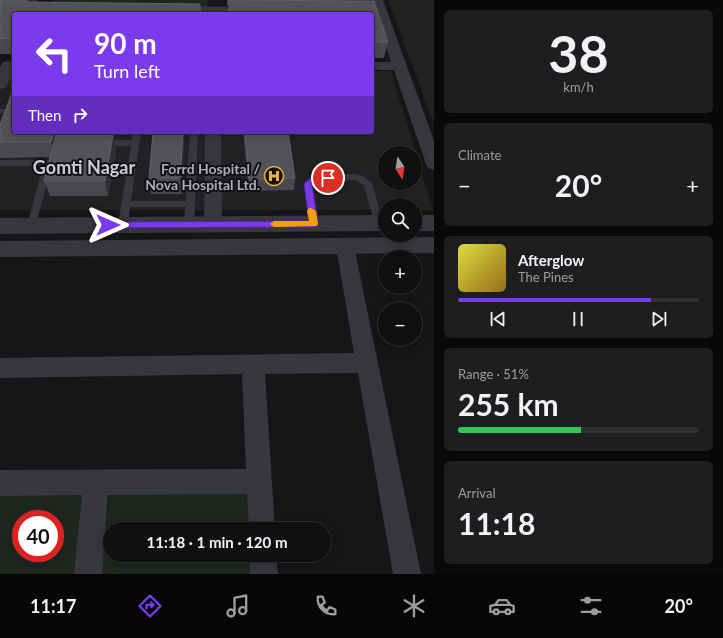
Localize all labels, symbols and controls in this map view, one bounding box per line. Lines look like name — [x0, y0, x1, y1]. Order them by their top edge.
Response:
text: 38 — [548, 22, 609, 84]
text: 90 m — [94, 26, 157, 60]
icon: left — [28, 28, 80, 80]
text: Turn left — [94, 60, 160, 82]
text: km/h — [563, 79, 594, 95]
icon: right — [69, 104, 91, 126]
text: Then — [28, 106, 61, 124]
north arrow — [378, 146, 422, 190]
map controls — [378, 146, 422, 346]
text: Climate — [458, 147, 501, 163]
district label: Gomti Nagar — [33, 156, 135, 178]
place label: Forrd Hospital / Nova Hospital Ltd. — [145, 160, 260, 193]
pin — [311, 161, 345, 195]
hospital icon: Forrd Hospital / Nova Hospital Ltd. — [263, 165, 285, 187]
icon: arrive — [317, 167, 339, 189]
text: 20° — [555, 167, 602, 203]
text: − — [458, 172, 471, 199]
text: + — [686, 172, 699, 199]
button: search — [378, 198, 422, 242]
position arrow — [87, 204, 129, 246]
button: + — [378, 250, 422, 294]
text: Afterglow — [518, 251, 584, 269]
text: The Pines — [518, 269, 574, 285]
button: − — [378, 302, 422, 346]
icon: previous — [487, 308, 509, 330]
icon: pause — [567, 308, 589, 330]
icon: next — [648, 308, 670, 330]
text: Range · 51% — [458, 366, 529, 382]
text: 255 km — [458, 386, 559, 422]
text: Arrival — [458, 485, 495, 501]
text: 11:18 — [458, 505, 535, 541]
speed limit sign: 40 — [12, 510, 64, 562]
text: 11:18 · 1 min · 120 m — [147, 533, 287, 551]
icon: directions — [136, 592, 164, 620]
icon: music — [224, 592, 252, 620]
icon: phone — [312, 592, 340, 620]
icon: climate — [400, 592, 428, 620]
icon: car — [488, 592, 516, 620]
icon: filters — [577, 592, 605, 620]
text: 11:17 — [30, 595, 76, 617]
text: 20° — [665, 595, 693, 617]

